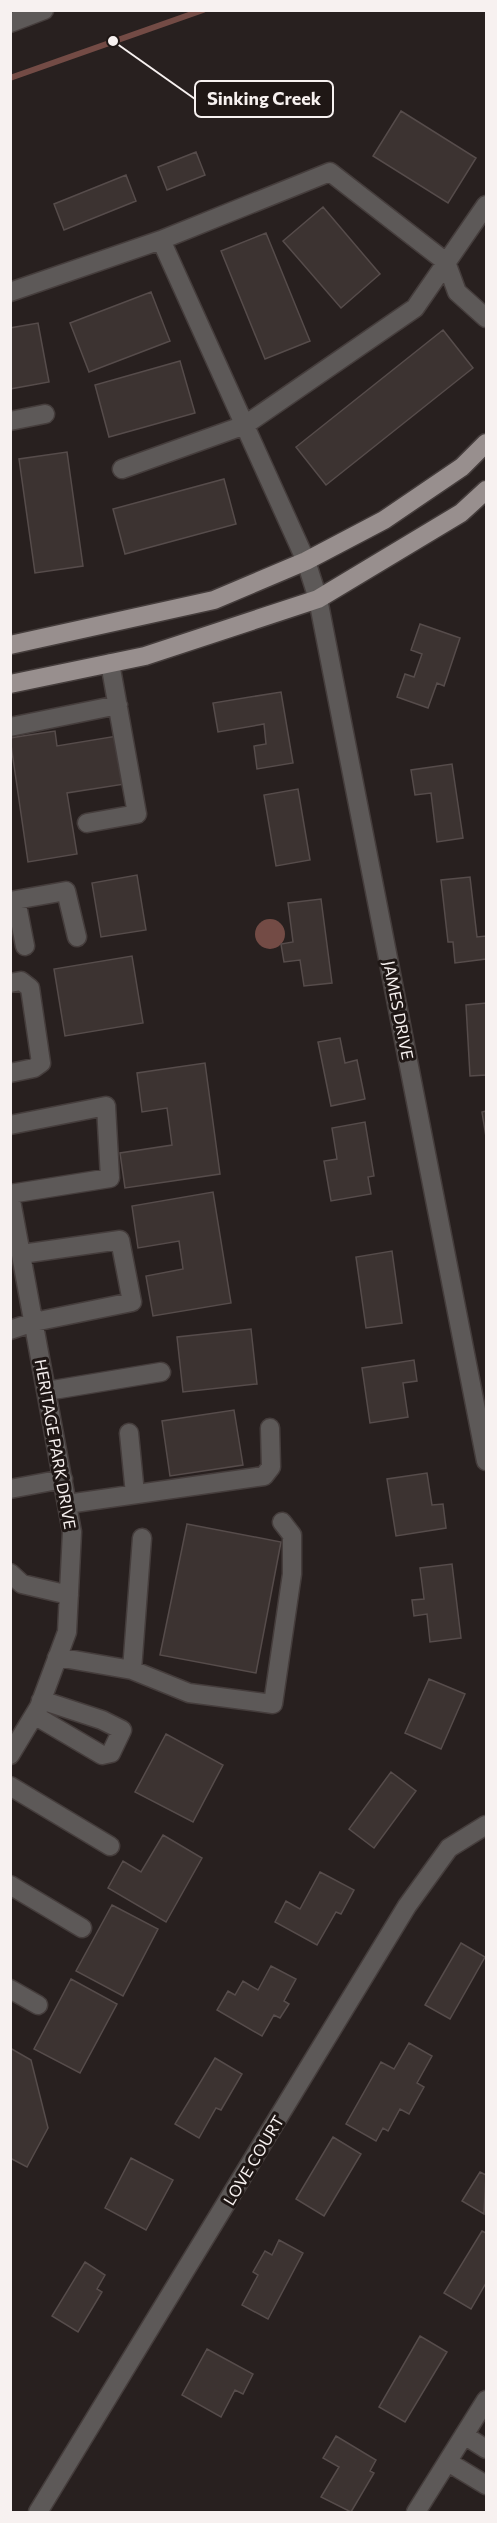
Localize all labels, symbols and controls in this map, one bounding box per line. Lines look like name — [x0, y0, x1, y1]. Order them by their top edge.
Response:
callout: Sinking Creek — [195, 81, 333, 117]
text: Sinking Creek — [207, 87, 322, 109]
street label: JAMES DRIVE — [380, 959, 418, 1061]
street label: HERITAGE PARK DRIVE — [32, 1357, 80, 1531]
street label: LOVE COURT — [219, 2112, 287, 2208]

